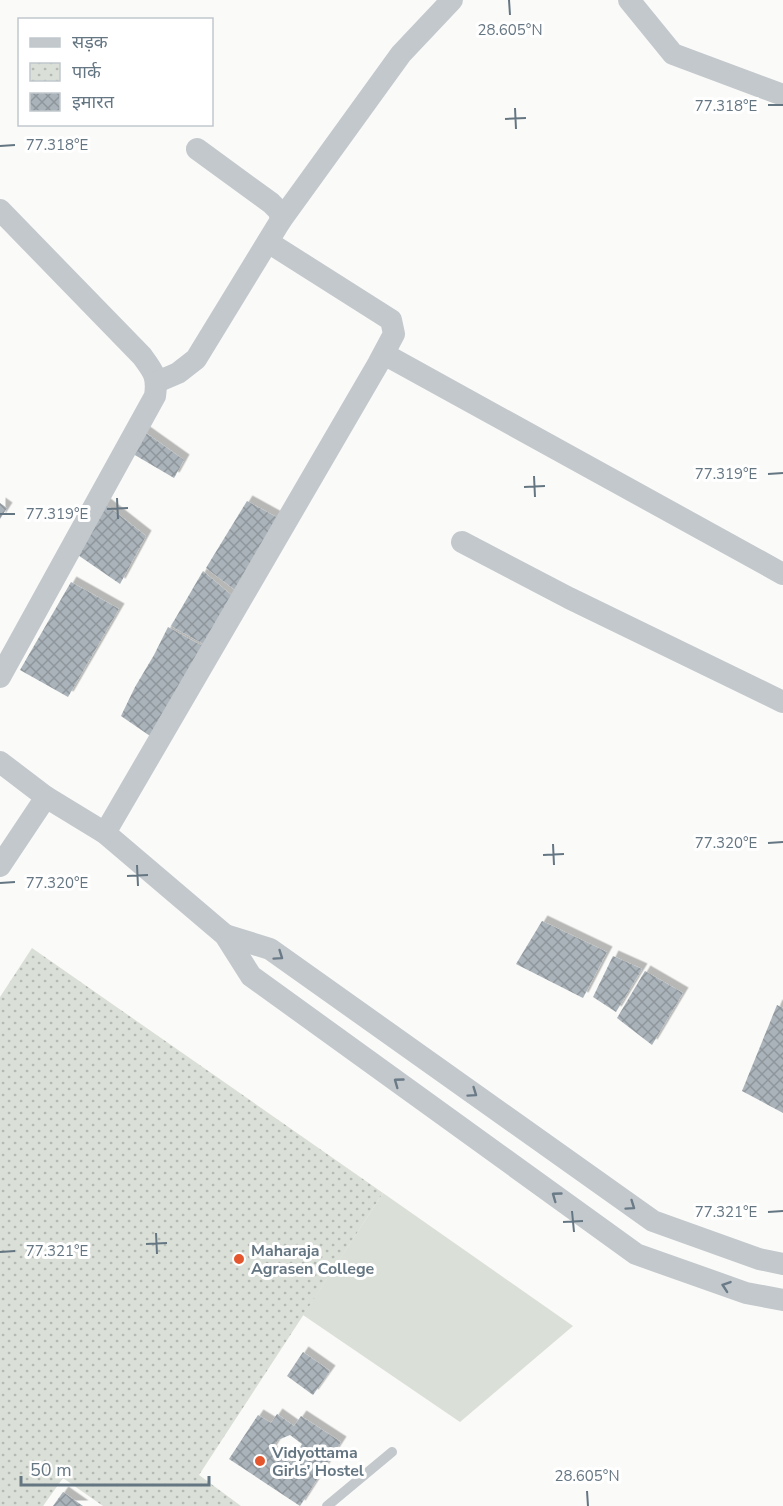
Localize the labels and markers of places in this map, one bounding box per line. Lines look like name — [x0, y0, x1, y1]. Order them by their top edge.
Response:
place label: Maharaja Agrasen College — [251, 1240, 375, 1280]
marker: Maharaja Agrasen College — [232, 1252, 246, 1266]
place label: Vidyottama Girls’ Hostel — [271, 1442, 364, 1482]
marker: Vidyottama Girls’ Hostel — [253, 1454, 267, 1468]

